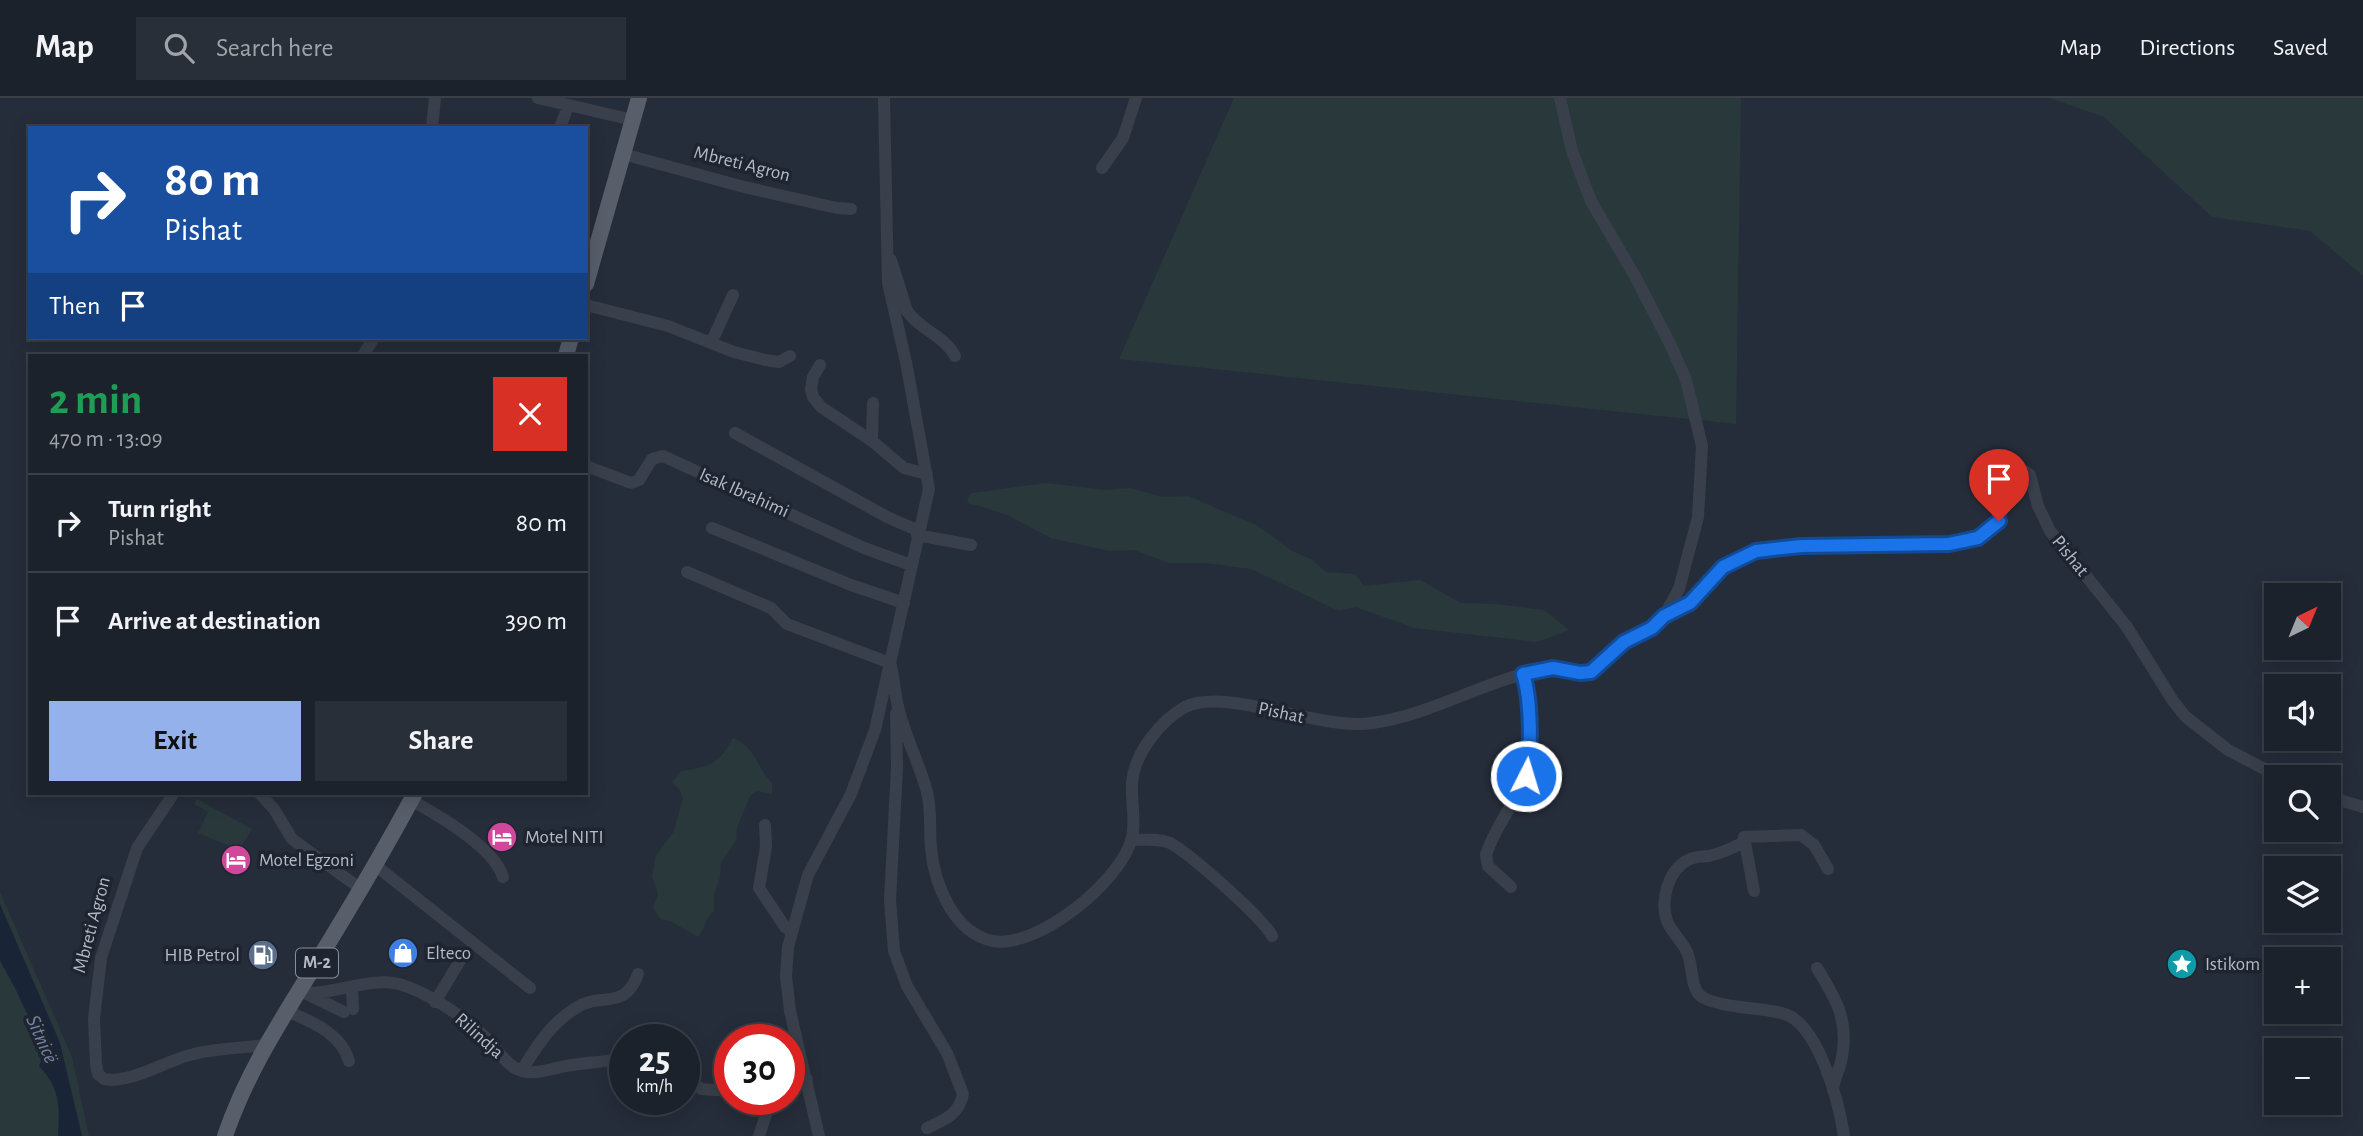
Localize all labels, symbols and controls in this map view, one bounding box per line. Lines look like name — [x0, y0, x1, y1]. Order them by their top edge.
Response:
search box — [136, 17, 626, 80]
icon: search — [160, 29, 198, 67]
text: Map — [35, 31, 94, 64]
text: Search here — [216, 35, 334, 61]
text: Map — [2059, 36, 2101, 60]
text: Directions — [2139, 36, 2235, 60]
text: Saved — [2273, 36, 2328, 60]
street label: Mbreti Agron — [692, 143, 792, 185]
icon: right — [49, 154, 140, 245]
text: 80 m — [164, 156, 261, 205]
text: Pishat — [164, 214, 242, 246]
icon: arrive — [114, 287, 152, 325]
text: Then — [49, 293, 100, 319]
button: close — [493, 377, 567, 451]
text: 2 min — [49, 379, 142, 421]
text: 470 m · 13:09 — [49, 428, 162, 451]
pin — [1969, 449, 2029, 521]
icon: arrive — [1980, 460, 2018, 498]
street label: Isak Ibrahimi — [696, 465, 792, 521]
text: Turn right — [108, 496, 211, 522]
icon: right — [49, 504, 87, 542]
text: 80 m — [516, 510, 567, 536]
text: Pishat — [108, 527, 164, 550]
street label: Pishat — [2048, 532, 2092, 580]
north arrow — [2264, 583, 2342, 660]
map controls — [2264, 583, 2341, 1115]
icon: arrive — [49, 602, 87, 640]
text: Arrive at destination — [108, 608, 321, 634]
text: 390 m — [505, 608, 567, 634]
button: sound — [2264, 674, 2341, 751]
street label: Pishat — [1256, 699, 1306, 727]
button: Exit — [49, 701, 301, 781]
button: Share — [315, 701, 567, 781]
position arrow — [1489, 739, 1563, 813]
button: search — [2264, 765, 2341, 842]
hotel icon: Motel NITI — [485, 820, 519, 854]
place label: Motel NITI — [525, 828, 604, 847]
hotel icon: Motel Egzoni — [219, 843, 253, 877]
place label: Motel Egzoni — [259, 851, 354, 870]
button: layers — [2264, 856, 2341, 933]
street label: Mbreti Agron — [70, 875, 114, 975]
shop icon: Elteco — [386, 936, 420, 970]
fuel station icon: HIB Petrol — [246, 938, 280, 972]
place label: Elteco — [426, 944, 471, 963]
place label: HIB Petrol — [165, 946, 240, 965]
place icon: Istikom — [2165, 947, 2199, 981]
button: + — [2264, 947, 2341, 1024]
road number: M-2 — [296, 948, 338, 978]
place label: Istikom — [2205, 955, 2260, 974]
street label: Rilindja — [451, 1010, 507, 1063]
water label: Sitnicë — [22, 1012, 62, 1066]
speed limit sign: 30 — [714, 1024, 805, 1115]
button: − — [2264, 1038, 2341, 1115]
text: 25 — [639, 1043, 670, 1078]
text: km/h — [636, 1078, 673, 1096]

